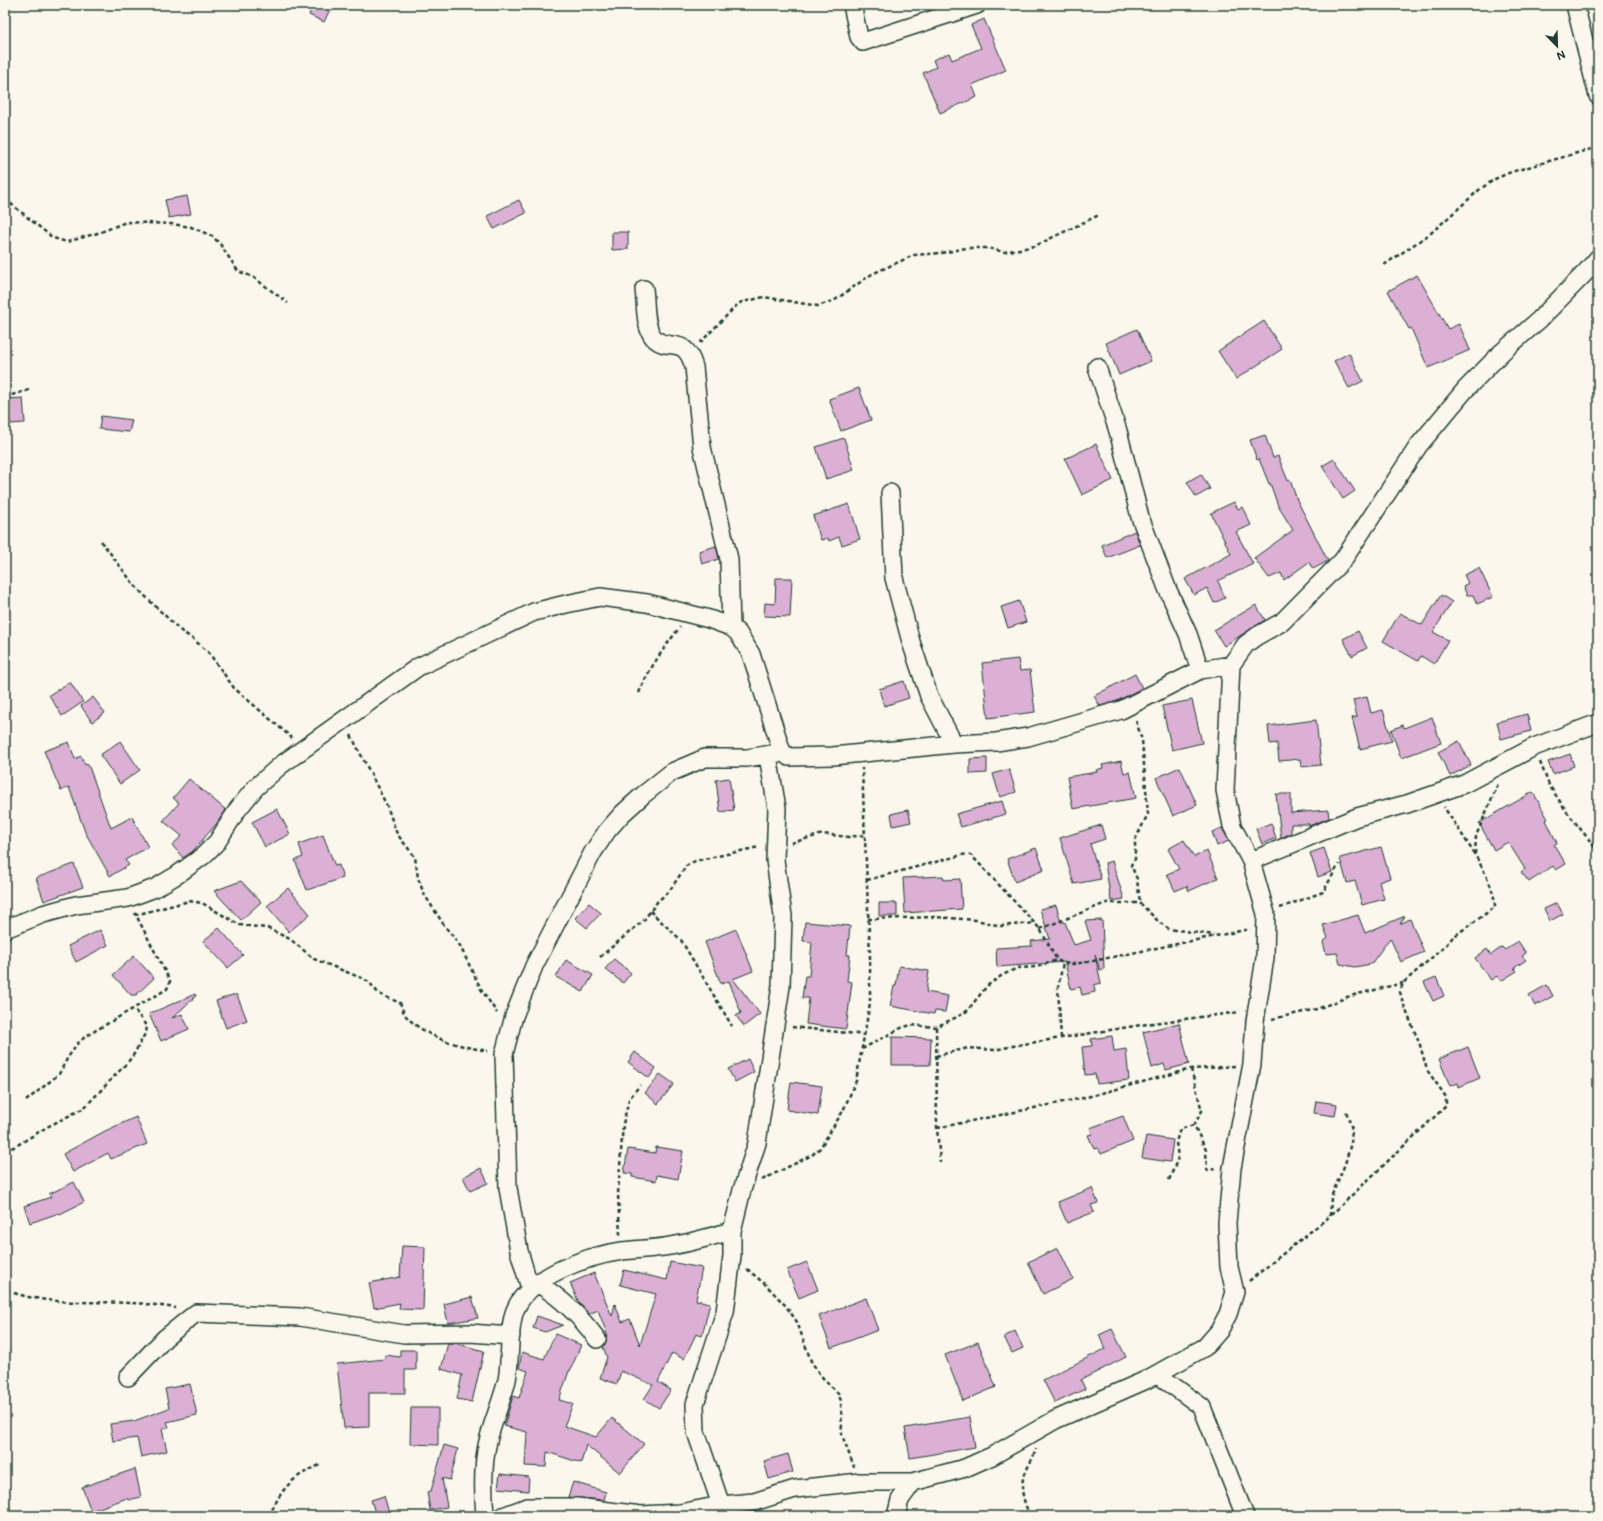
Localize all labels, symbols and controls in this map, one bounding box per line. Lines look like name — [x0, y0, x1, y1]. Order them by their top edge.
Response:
north arrow — [1537, 26, 1577, 66]
text: N — [1554, 47, 1568, 64]

